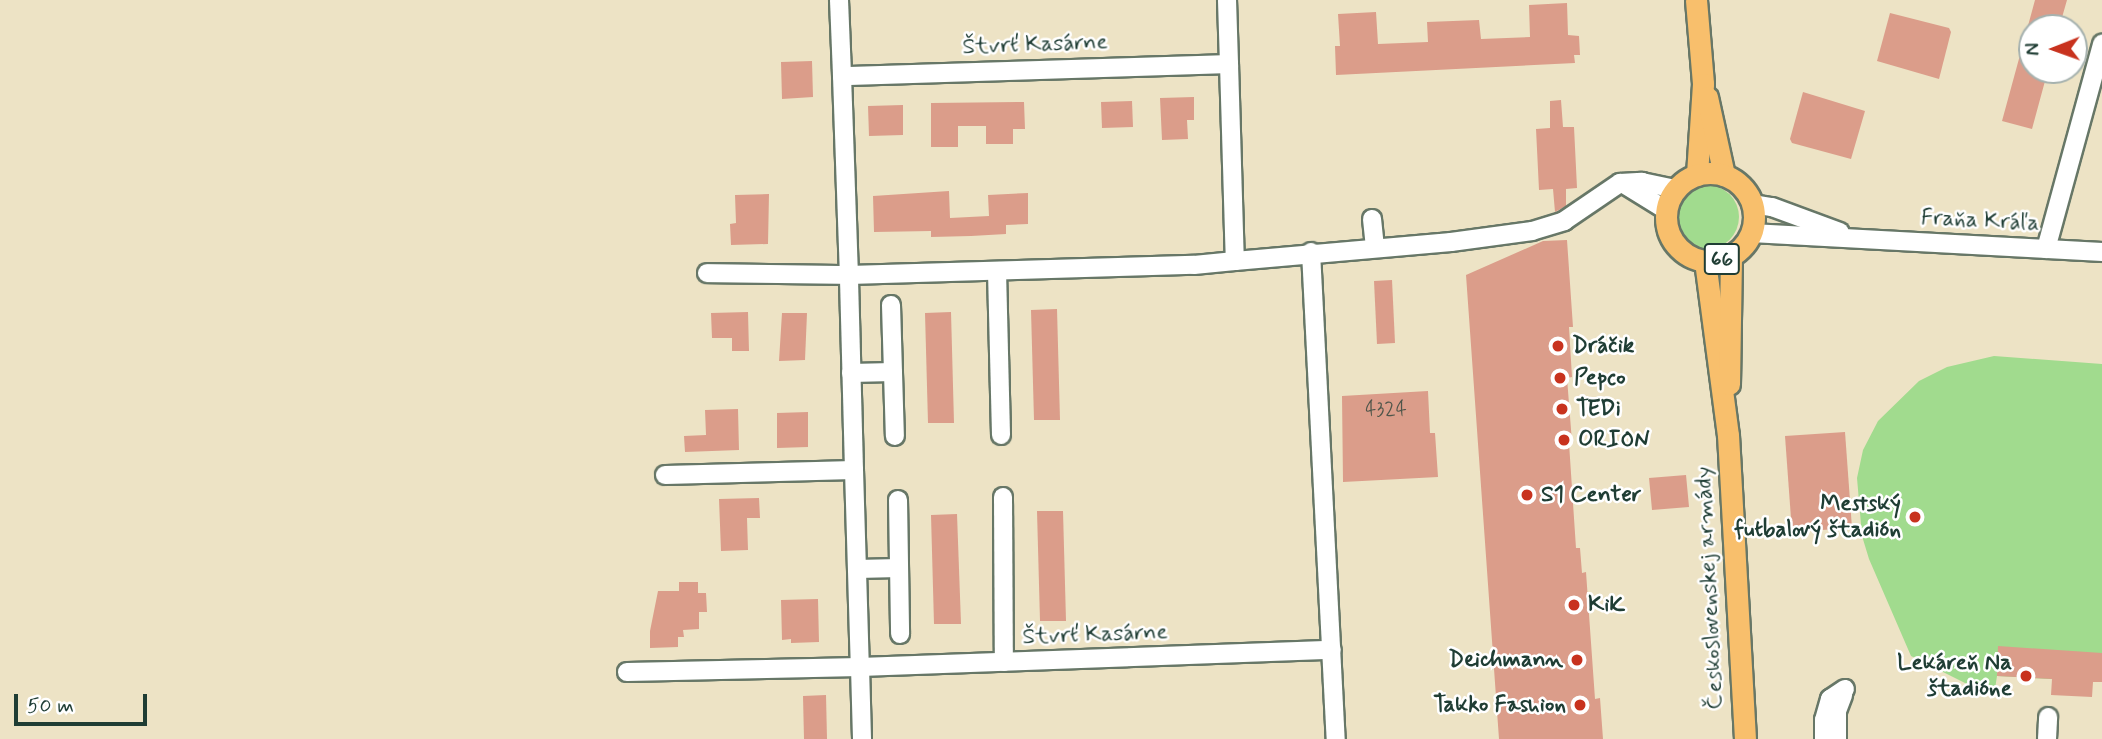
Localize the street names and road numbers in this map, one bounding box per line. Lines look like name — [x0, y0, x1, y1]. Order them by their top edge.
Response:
street label: Štvrť Kasárne — [962, 29, 1108, 61]
street label: Fraňa Kráľa — [1920, 204, 2040, 238]
road number: 66 — [1703, 242, 1741, 276]
street label: Československej armády — [1690, 468, 1730, 708]
street label: Štvrť Kasárne — [1022, 619, 1168, 651]

